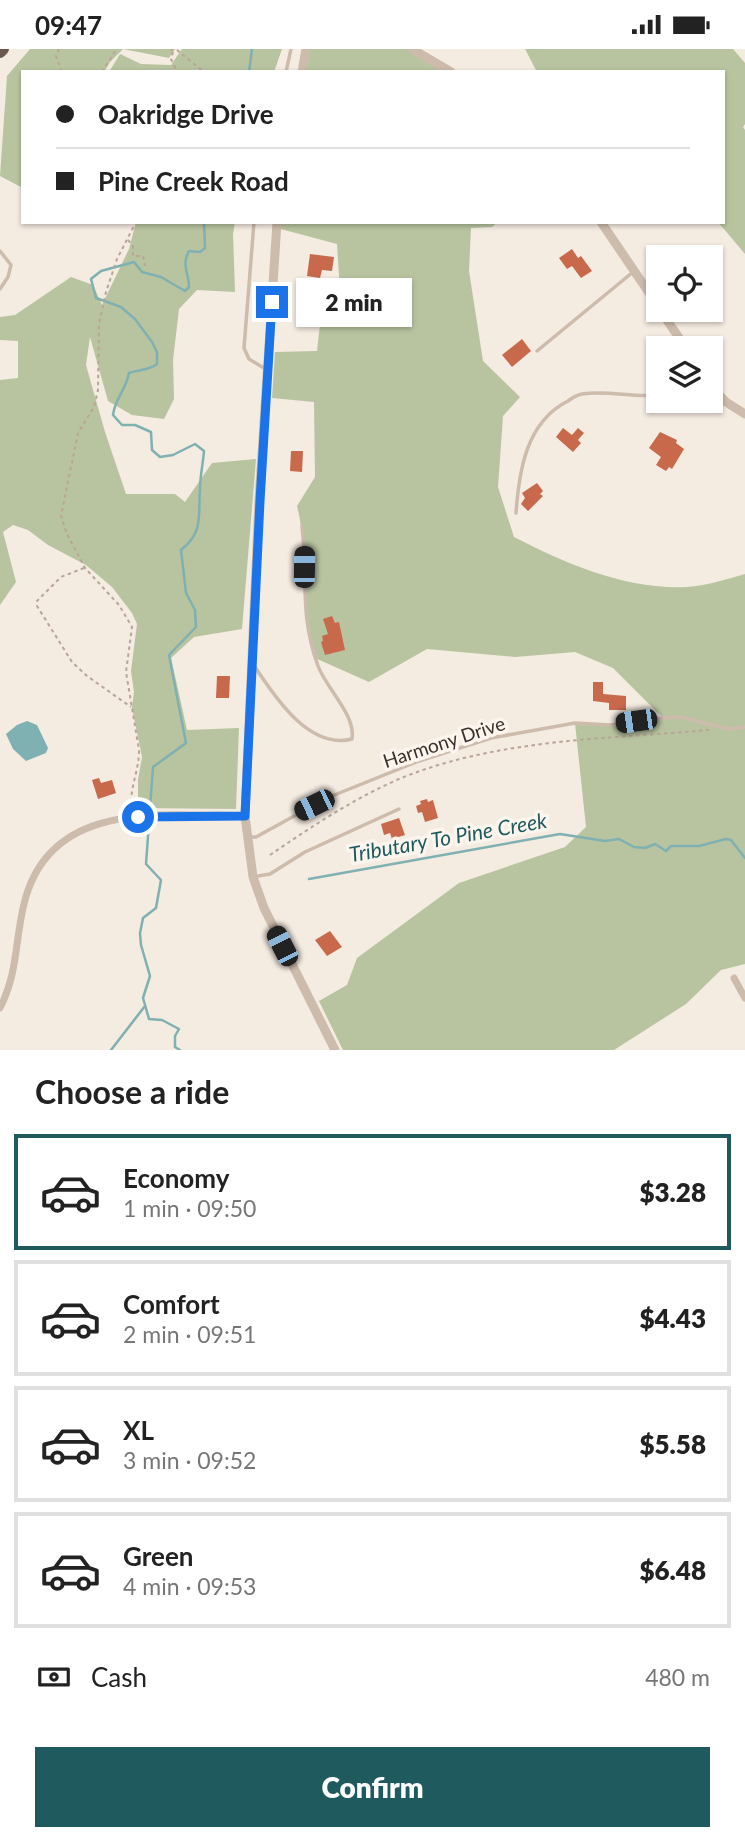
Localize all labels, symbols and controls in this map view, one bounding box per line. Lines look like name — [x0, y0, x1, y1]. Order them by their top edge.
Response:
text: 09:47 — [35, 9, 102, 41]
text: Oakridge Drive — [98, 98, 274, 130]
text: Pine Creek Road — [98, 165, 289, 197]
map controls — [646, 245, 723, 413]
button: locate — [646, 245, 723, 322]
callout: 2 min — [296, 278, 412, 327]
route end — [256, 286, 288, 318]
text: 2 min — [325, 288, 383, 316]
button: layers — [646, 336, 723, 413]
car — [294, 546, 315, 588]
car — [614, 708, 659, 734]
street label: Harmony Drive — [380, 711, 508, 772]
car — [291, 786, 338, 824]
route start — [122, 801, 154, 833]
water label: Tributary To Pine Creek — [347, 807, 550, 866]
car — [264, 923, 301, 969]
text: Choose a ride — [35, 1072, 229, 1111]
icon: car — [39, 1161, 102, 1224]
text: Economy — [123, 1162, 229, 1194]
text: $3.28 — [639, 1176, 706, 1208]
text: 1 min · 09:50 — [123, 1194, 256, 1222]
icon: car — [39, 1287, 102, 1350]
text: Comfort — [123, 1288, 220, 1320]
text: $4.43 — [639, 1302, 706, 1334]
text: 2 min · 09:51 — [123, 1320, 256, 1348]
icon: car — [39, 1413, 102, 1476]
text: XL — [123, 1414, 154, 1446]
text: $5.58 — [639, 1428, 706, 1460]
text: 3 min · 09:52 — [123, 1446, 256, 1474]
icon: car — [39, 1539, 102, 1602]
text: Green — [123, 1540, 193, 1572]
text: $6.48 — [639, 1554, 706, 1586]
text: 4 min · 09:53 — [123, 1572, 256, 1600]
icon: cash — [35, 1658, 73, 1696]
text: Cash — [91, 1661, 147, 1693]
text: 480 m — [645, 1663, 710, 1691]
button: Confirm — [35, 1747, 710, 1827]

